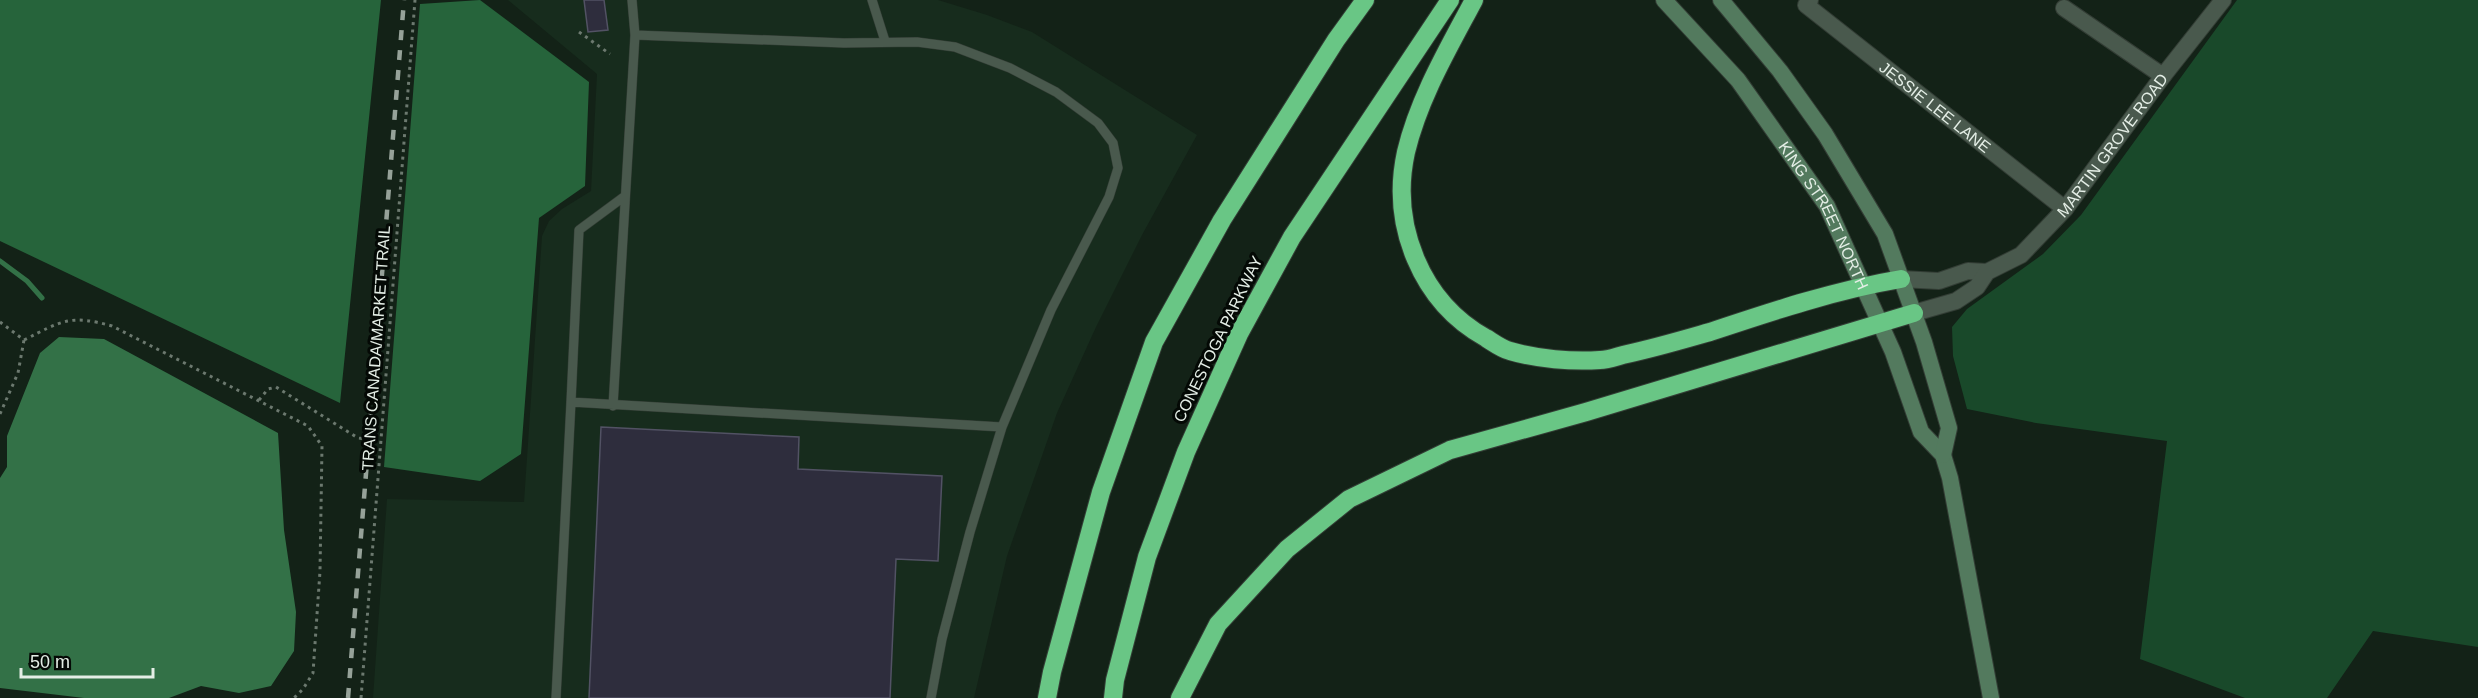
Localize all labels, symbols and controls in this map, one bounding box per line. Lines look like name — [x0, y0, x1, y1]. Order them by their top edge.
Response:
street label: JESSIE LEE LANE — [1877, 58, 1994, 156]
street label: MARTIN GROVE ROAD — [2054, 70, 2171, 220]
street label: KING STREET NORTH — [1776, 138, 1872, 292]
street label: TRANS CANADA/MARKET TRAIL — [359, 225, 393, 471]
street label: CONESTOGA PARKWAY — [1170, 253, 1266, 425]
scale bar — [21, 641, 153, 679]
text: 50 m — [30, 652, 70, 672]

